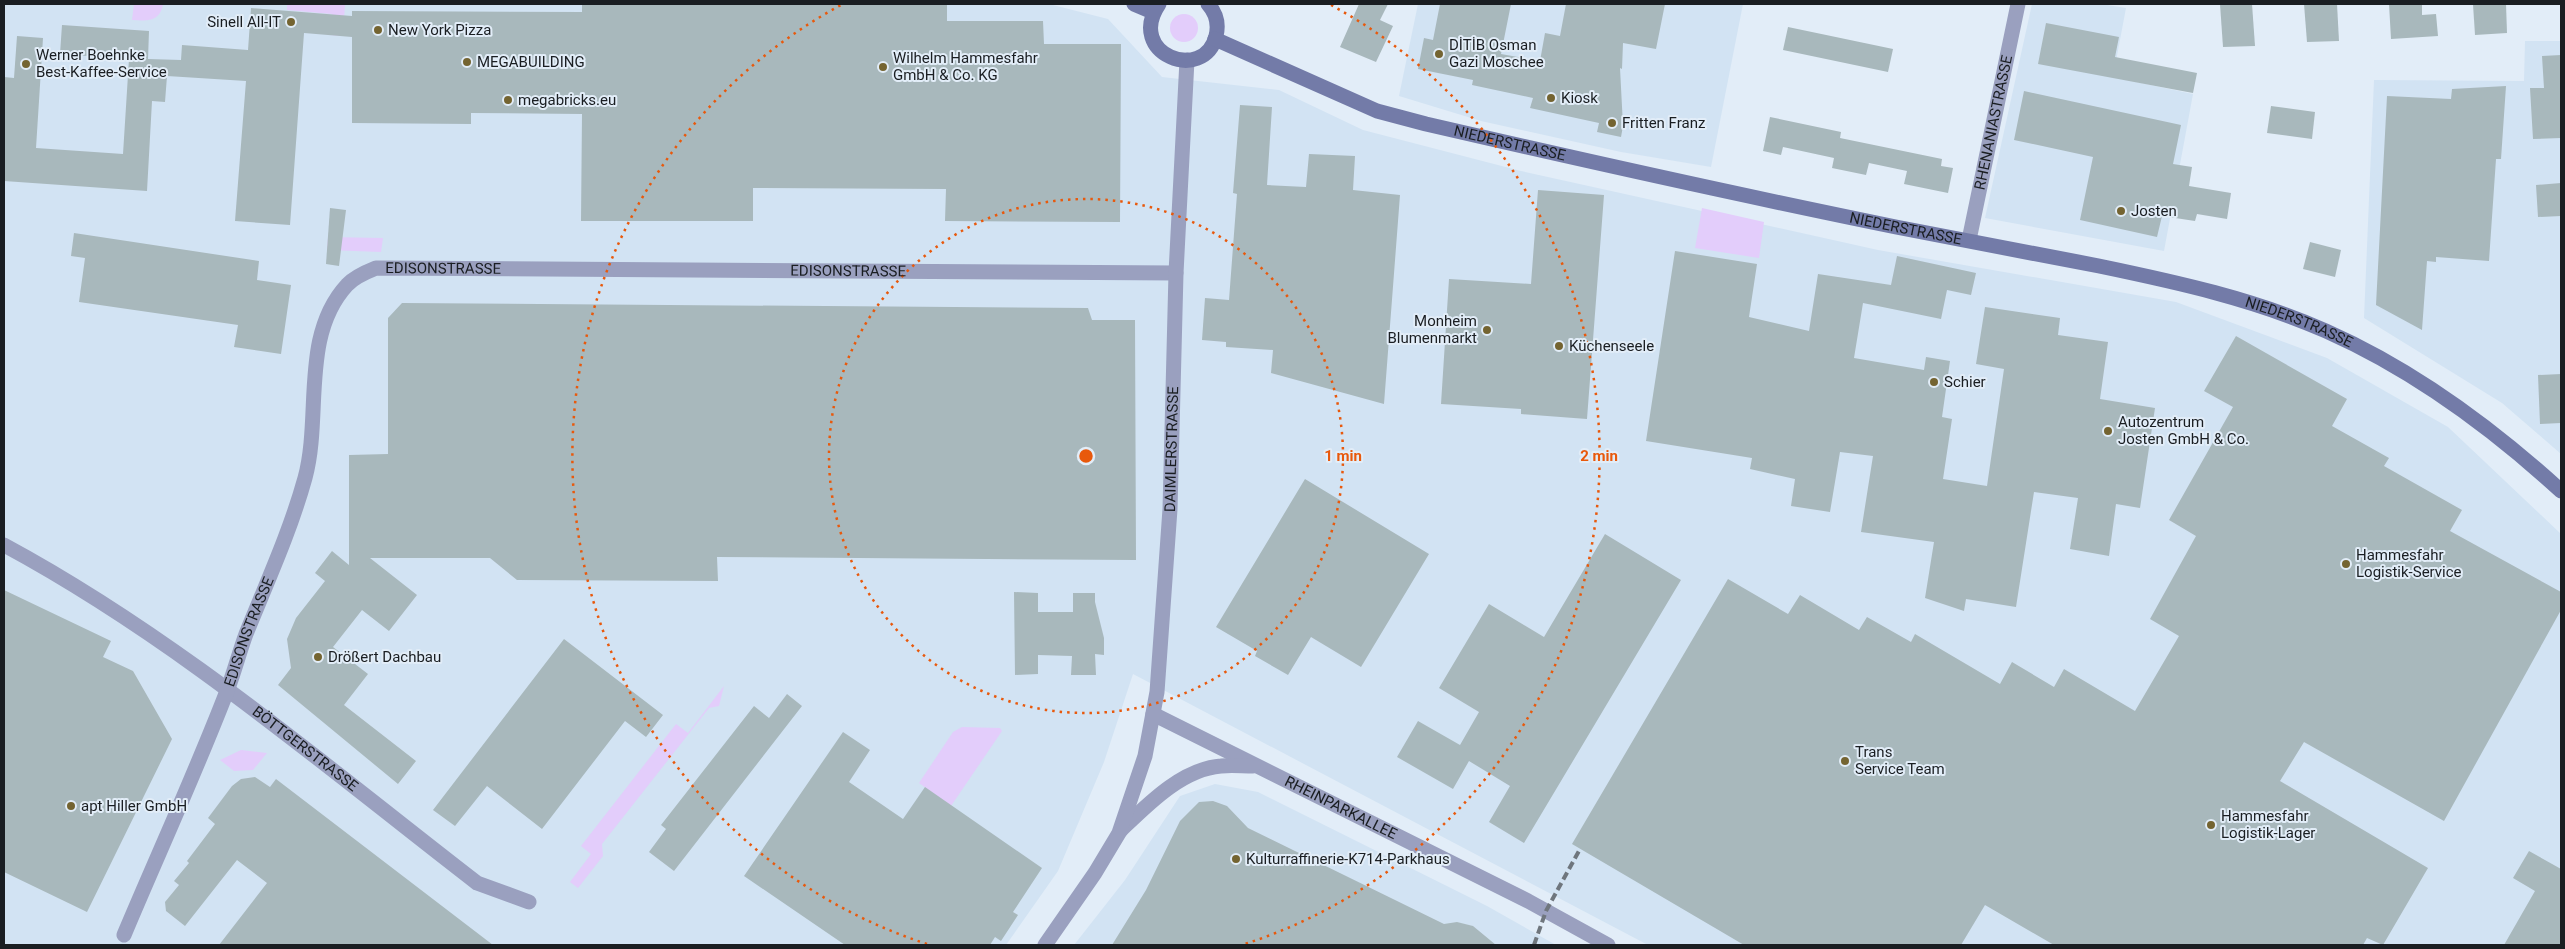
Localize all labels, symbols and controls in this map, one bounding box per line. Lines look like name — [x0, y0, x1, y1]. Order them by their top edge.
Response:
place label: Sinell All-IT — [207, 13, 281, 31]
marker: Sinell All-IT — [285, 16, 297, 28]
place label: New York Pizza — [388, 21, 491, 39]
marker: New York Pizza — [372, 24, 384, 36]
place label: DİTİB Osman Gazi Moschee — [1449, 36, 1544, 71]
place label: Werner Boehnke Best-Kaffee-Service — [36, 46, 167, 81]
marker: DİTİB Osman Gazi Moschee — [1433, 48, 1445, 60]
place label: Wilhelm Hammesfahr GmbH & Co. KG — [893, 49, 1038, 84]
place label: MEGABUILDING — [477, 53, 585, 71]
street label: RHENANIASTRASSE — [1971, 53, 2016, 191]
marker: MEGABUILDING — [461, 56, 473, 68]
marker: Werner Boehnke Best-Kaffee-Service — [20, 58, 32, 70]
marker: Wilhelm Hammesfahr GmbH & Co. KG — [877, 61, 889, 73]
place label: Kiosk — [1561, 89, 1598, 107]
place label: megabricks.eu — [518, 91, 616, 109]
marker: Kiosk — [1545, 92, 1557, 104]
marker: megabricks.eu — [502, 94, 514, 106]
place label: Fritten Franz — [1622, 114, 1705, 132]
marker: Fritten Franz — [1606, 117, 1618, 129]
street label: NIEDERSTRASSE — [1452, 122, 1568, 165]
place label: Josten — [2131, 202, 2177, 220]
marker: Josten — [2115, 205, 2127, 217]
street label: NIEDERSTRASSE — [1848, 209, 1964, 249]
street label: EDISONSTRASSE — [385, 259, 502, 278]
street label: EDISONSTRASSE — [790, 262, 907, 280]
street label: NIEDERSTRASSE — [2243, 293, 2356, 351]
place label: Monheim Blumenmarkt — [1387, 312, 1477, 347]
marker: Monheim Blumenmarkt — [1481, 324, 1493, 336]
place label: Küchenseele — [1569, 337, 1654, 355]
marker: Küchenseele — [1553, 340, 1565, 352]
place label: Schier — [1944, 373, 1986, 391]
marker: Schier — [1928, 376, 1940, 388]
street label: DAIMLERSTRASSE — [1161, 386, 1182, 512]
place label: Autozentrum Josten GmbH & Co. — [2118, 413, 2249, 448]
marker: Autozentrum Josten GmbH & Co. — [2102, 425, 2114, 437]
centre of rings — [1077, 447, 1095, 465]
text: 1 min — [1324, 447, 1362, 465]
text: 2 min — [1580, 447, 1618, 465]
place label: Hammesfahr Logistik-Service — [2356, 546, 2462, 581]
marker: Hammesfahr Logistik-Service — [2340, 558, 2352, 570]
street label: EDISONSTRASSE — [220, 574, 278, 689]
place label: Drößert Dachbau — [328, 648, 441, 666]
marker: Drößert Dachbau — [312, 651, 324, 663]
street label: BÖTTGERSTRASSE — [249, 702, 362, 795]
place label: Trans Service Team — [1855, 743, 1945, 778]
marker: Trans Service Team — [1839, 755, 1851, 767]
street label: RHEINPARKALLEE — [1282, 772, 1401, 843]
place label: apt Hiller GmbH — [81, 797, 187, 815]
marker: apt Hiller GmbH — [65, 800, 77, 812]
place label: Hammesfahr Logistik-Lager — [2221, 807, 2315, 842]
marker: Hammesfahr Logistik-Lager — [2205, 819, 2217, 831]
place label: Kulturraffinerie-K714-Parkhaus — [1246, 850, 1450, 868]
marker: Kulturraffinerie-K714-Parkhaus — [1230, 853, 1242, 865]

